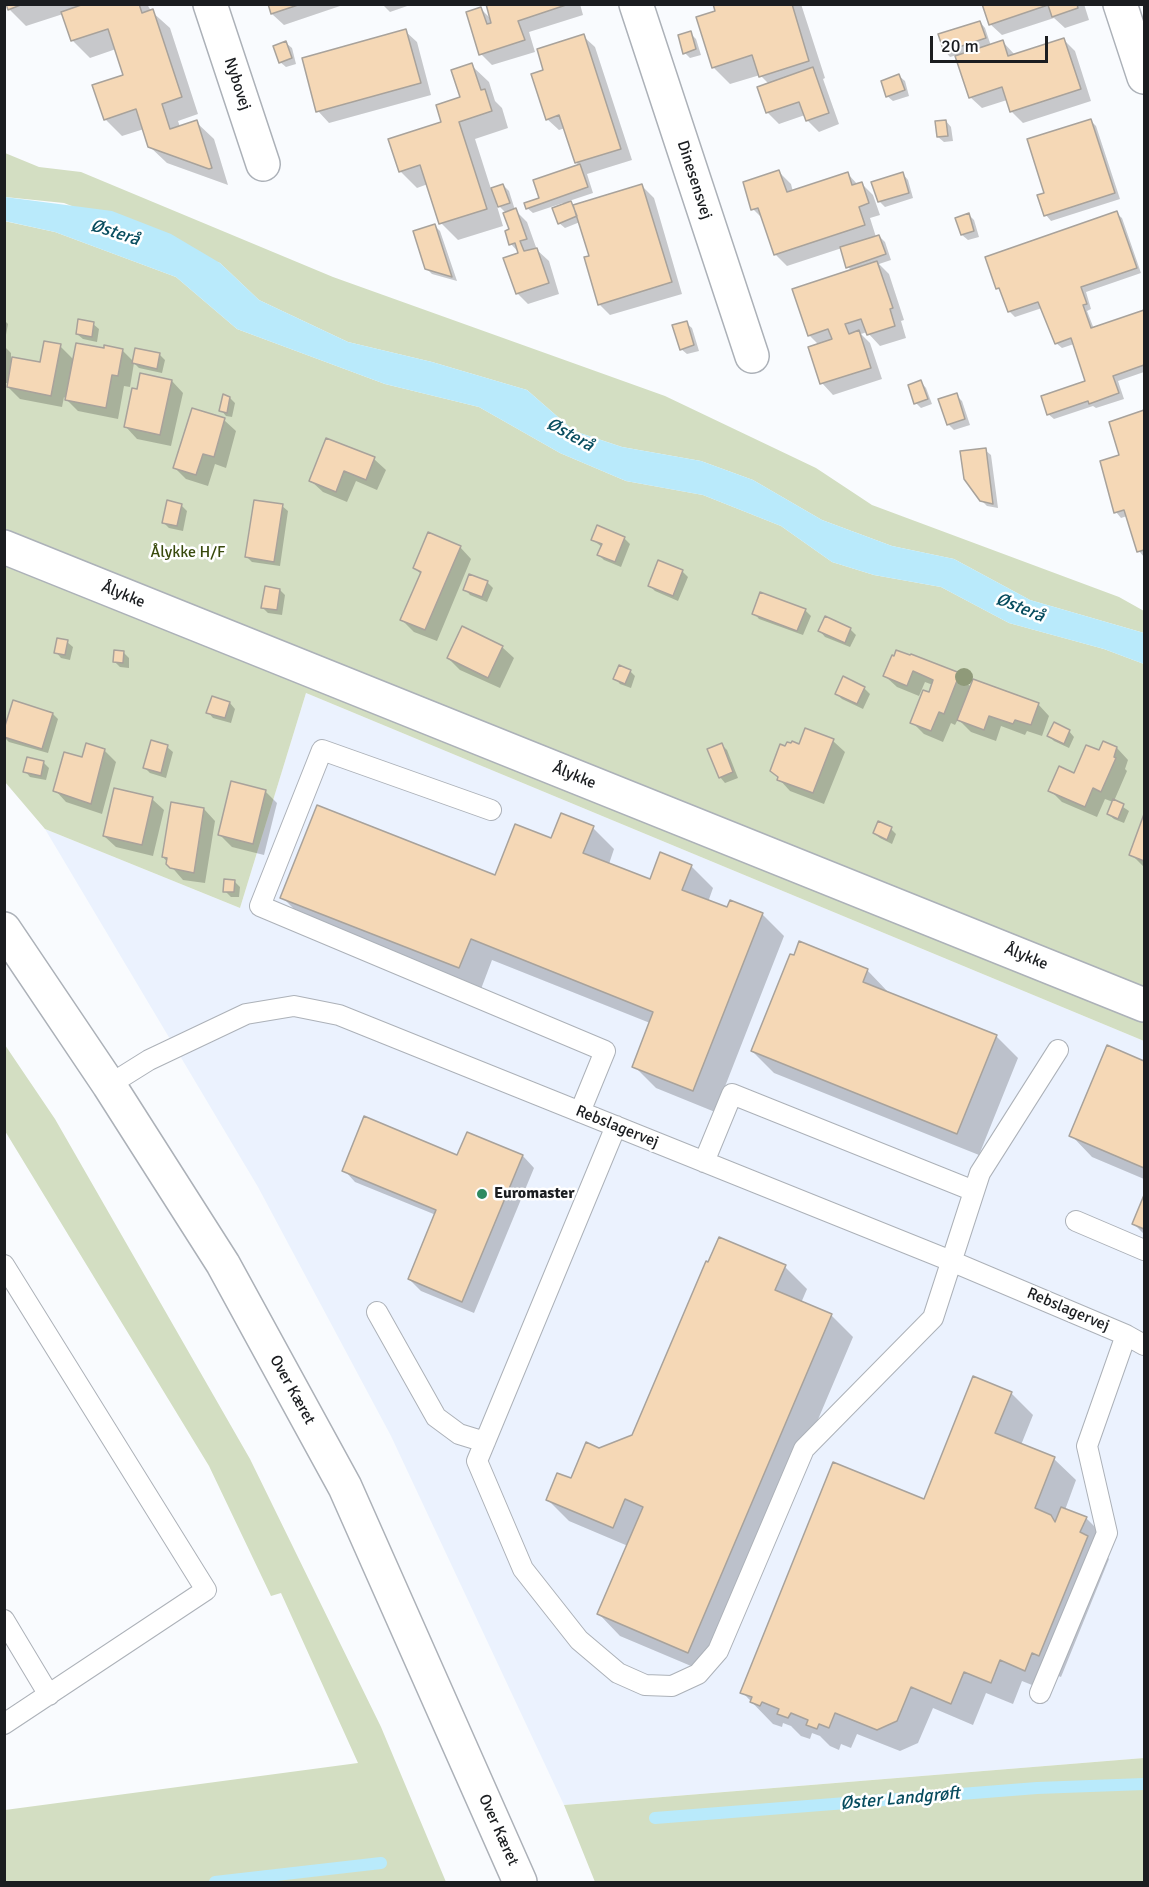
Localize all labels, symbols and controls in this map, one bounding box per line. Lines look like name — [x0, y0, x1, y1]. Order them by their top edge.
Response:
scale bar — [933, 24, 1052, 62]
text: 20 m — [941, 35, 979, 57]
street label: Nybovej — [219, 55, 255, 113]
street label: Dinesensvej — [672, 138, 716, 222]
water label: Østerå — [88, 215, 142, 251]
water label: Østerå — [543, 413, 597, 457]
park label: Ålykke H/F — [151, 543, 225, 563]
street label: Ålykke — [98, 578, 148, 612]
water label: Østerå — [993, 589, 1047, 627]
street label: Ålykke — [549, 759, 599, 793]
street label: Ålykke — [1001, 940, 1051, 974]
street label: Rebslagervej — [573, 1102, 661, 1152]
place label: Euromaster — [494, 1184, 575, 1204]
marker: Euromaster — [475, 1187, 489, 1201]
street label: Rebslagervej — [1024, 1284, 1112, 1336]
street label: Over Kæret — [265, 1352, 319, 1428]
water label: Øster Landgrøft — [839, 1783, 961, 1815]
street label: Over Kæret — [474, 1791, 522, 1869]

